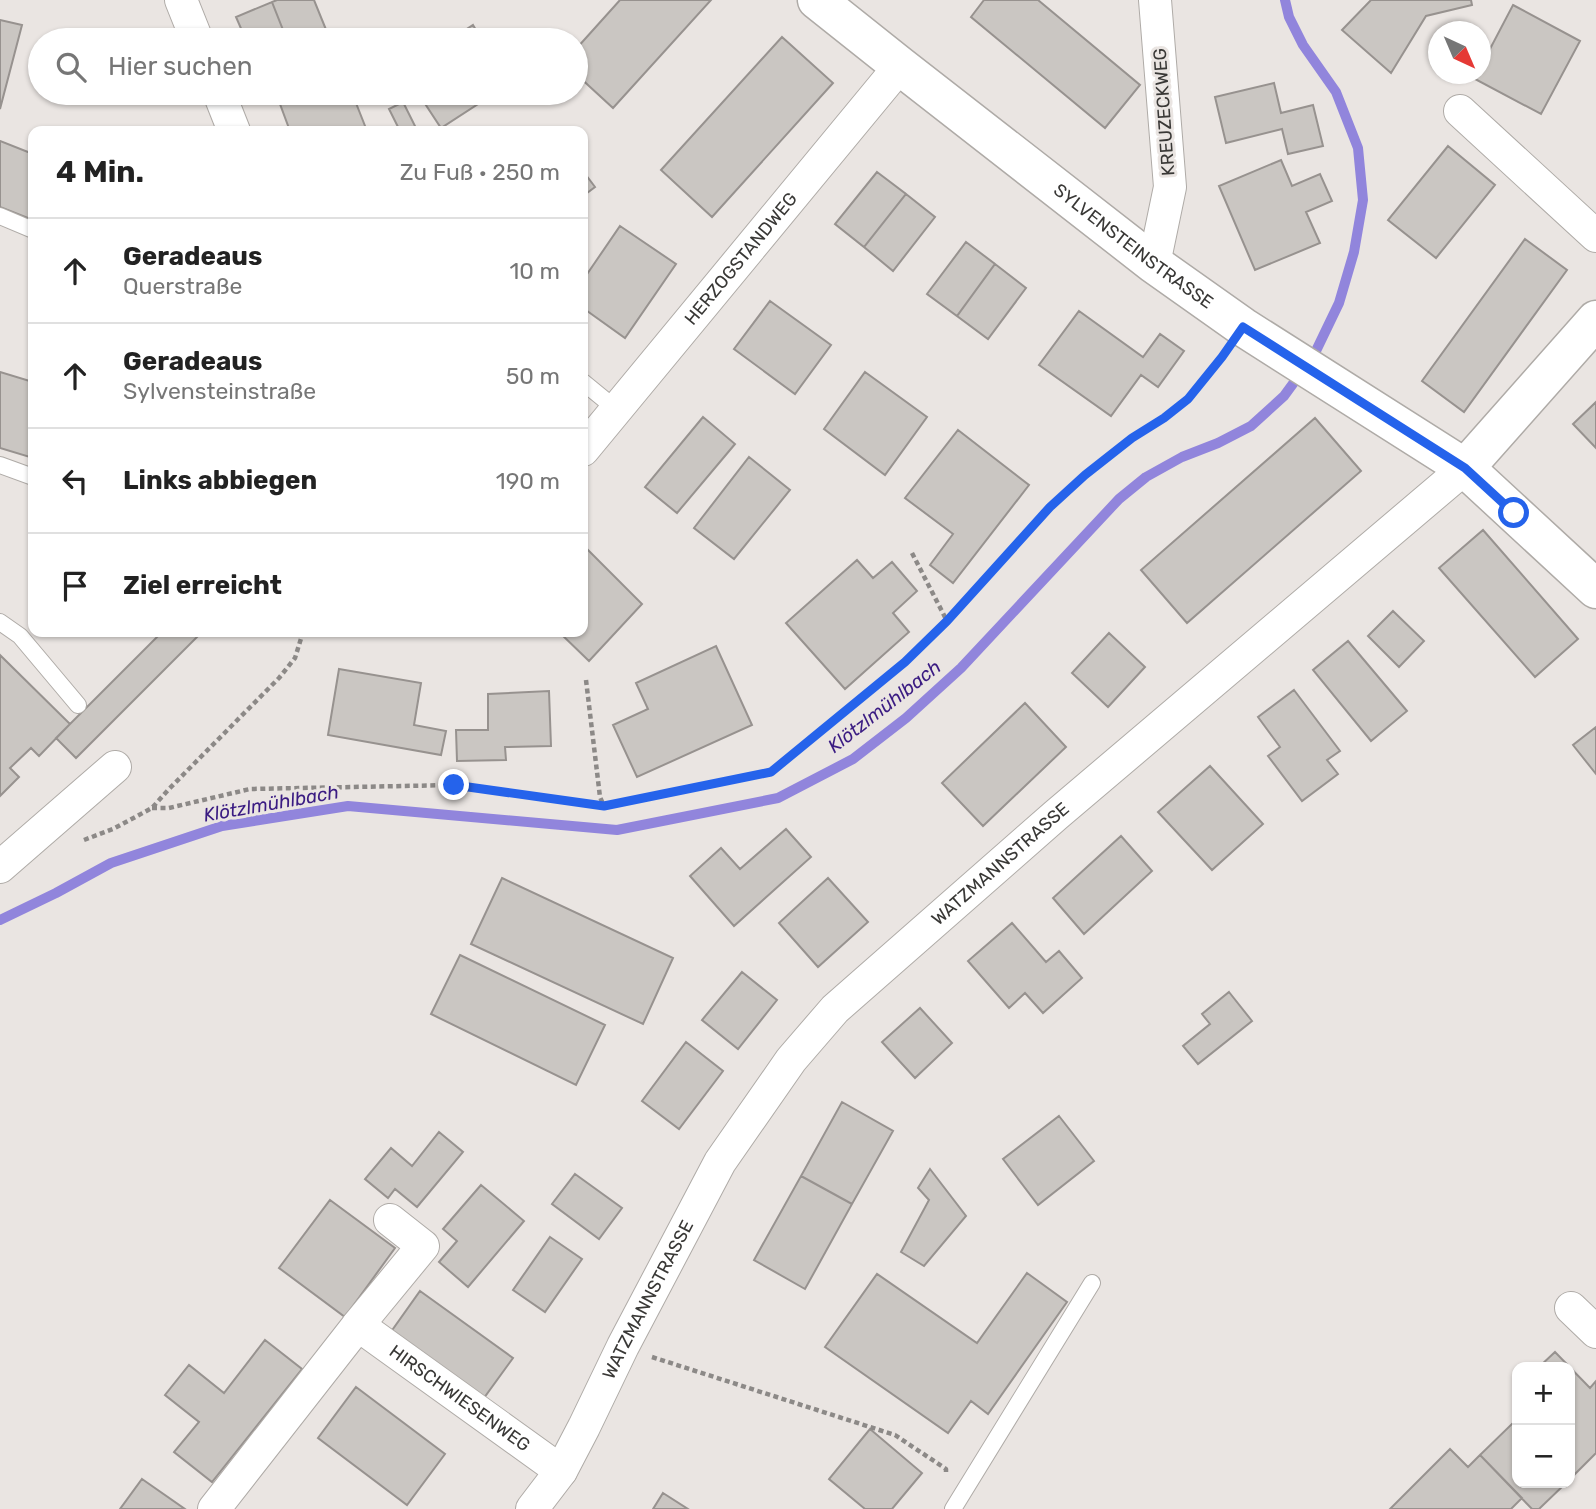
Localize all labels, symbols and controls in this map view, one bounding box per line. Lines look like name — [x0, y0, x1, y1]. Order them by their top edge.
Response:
north arrow — [1428, 21, 1491, 84]
search box — [28, 28, 588, 105]
street label: KREUZECKWEG — [1149, 47, 1179, 177]
icon: search — [52, 48, 90, 86]
text: Hier suchen — [108, 51, 253, 82]
text: 4 Min. — [56, 154, 144, 190]
text: Zu Fuß · 250 m — [400, 158, 560, 186]
street label: SYLVENSTEINSTRASSE — [1049, 179, 1218, 313]
street label: HERZOGSTANDWEG — [680, 188, 802, 329]
text: Geradeaus — [123, 241, 262, 272]
icon: ahead — [56, 252, 94, 290]
text: 10 m — [509, 257, 560, 285]
text: Querstraße — [123, 272, 242, 300]
text: Geradeaus — [123, 346, 262, 377]
icon: ahead — [56, 357, 94, 395]
text: 50 m — [506, 362, 560, 390]
text: Sylvensteinstraße — [123, 377, 316, 405]
icon: left — [56, 462, 94, 500]
text: Links abbiegen — [123, 465, 317, 496]
text: 190 m — [496, 467, 560, 495]
route start — [1498, 497, 1529, 528]
icon: arrive — [56, 567, 94, 605]
text: Ziel erreicht — [123, 570, 282, 601]
water label: Klötzlmühlbach — [823, 655, 945, 758]
route end — [438, 769, 469, 800]
water label: Klötzlmühlbach — [202, 780, 341, 827]
street label: WATZMANNSTRASSE — [927, 798, 1074, 930]
street label: WATZMANNSTRASSE — [598, 1217, 698, 1383]
street label: HIRSCHWIESENWEG — [385, 1340, 534, 1456]
map controls — [1512, 1362, 1575, 1488]
button: + — [1512, 1362, 1575, 1425]
button: − — [1512, 1425, 1575, 1488]

